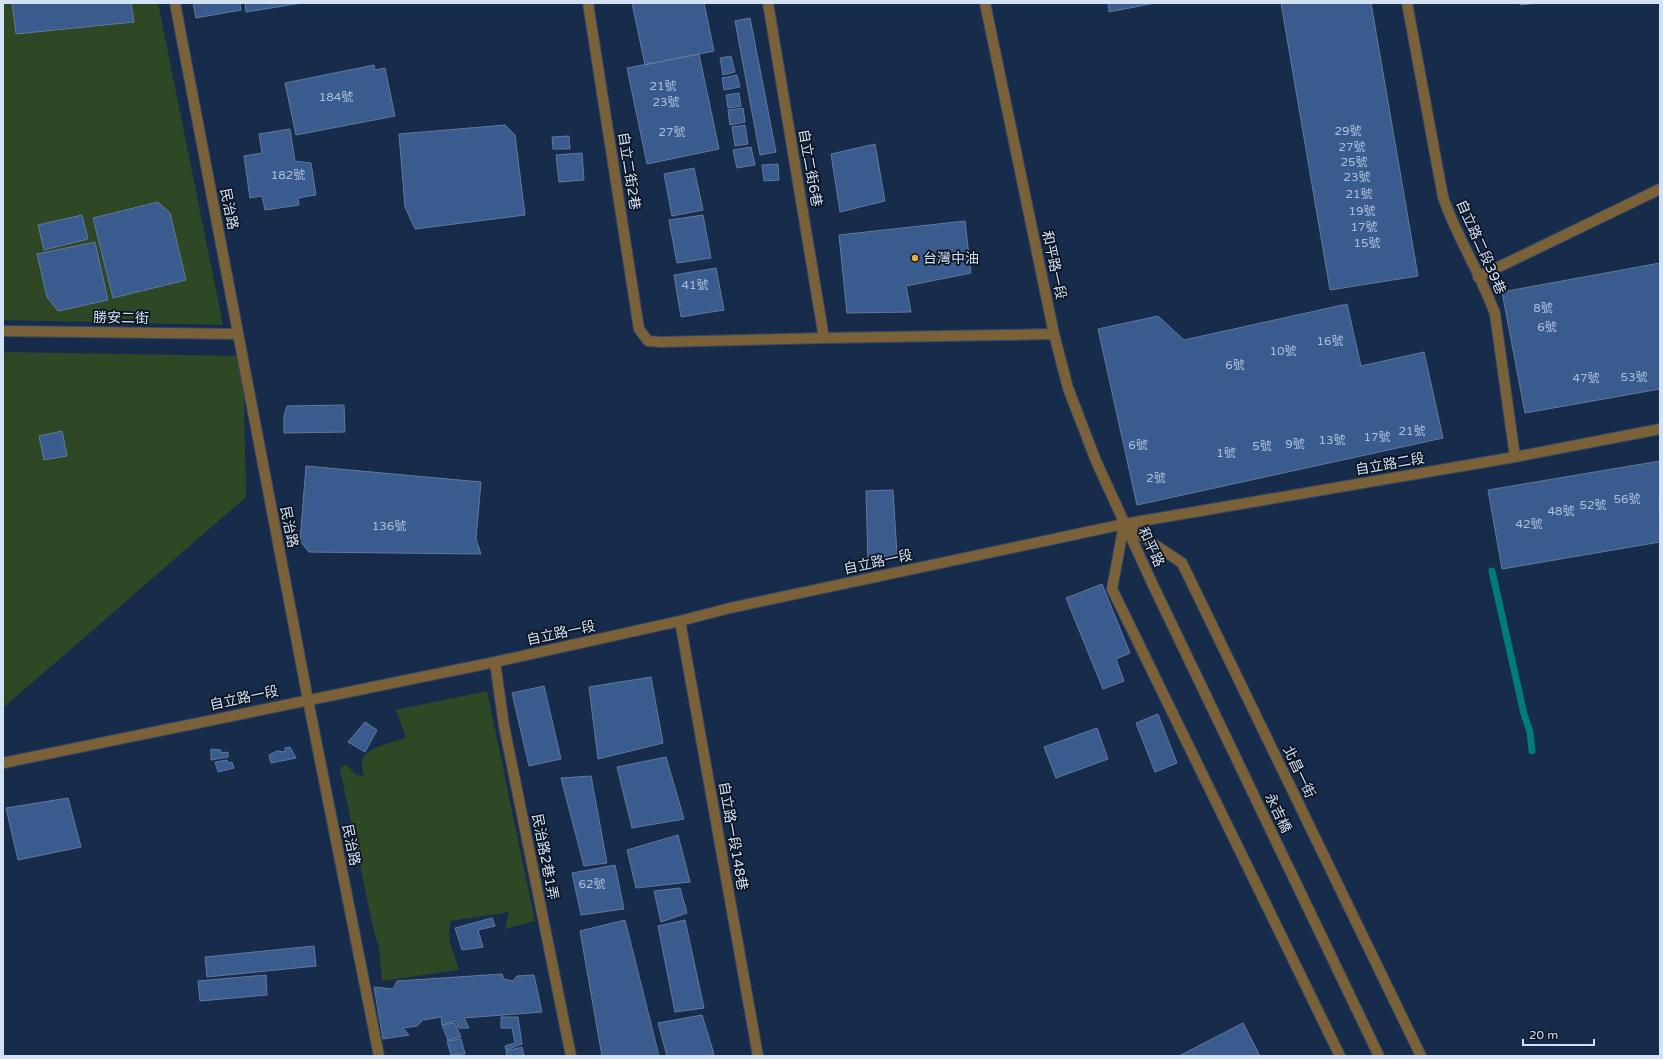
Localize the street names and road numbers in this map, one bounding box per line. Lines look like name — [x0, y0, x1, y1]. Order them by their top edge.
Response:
street label: 自立二街6巷 — [795, 128, 825, 208]
street label: 自立二街2巷 — [614, 131, 644, 211]
street label: 民治路 — [217, 187, 241, 231]
street label: 自立路二段39巷 — [1453, 197, 1509, 297]
street label: 和平路一段 — [1038, 229, 1070, 301]
street label: 勝安二街 — [93, 309, 149, 327]
street label: 自立路二段 — [1354, 450, 1426, 478]
street label: 民治路 — [277, 505, 301, 549]
street label: 和平路 — [1134, 524, 1168, 570]
street label: 自立路一段 — [842, 546, 914, 578]
street label: 自立路一段 — [525, 617, 597, 649]
street label: 自立路一段 — [208, 682, 280, 714]
street label: 北昌一街 — [1279, 743, 1319, 801]
street label: 自立路一段148巷 — [715, 780, 751, 892]
street label: 永吉橋 — [1261, 790, 1295, 836]
street label: 民治路2巷1弄 — [528, 812, 562, 902]
street label: 民治路 — [339, 823, 363, 867]

